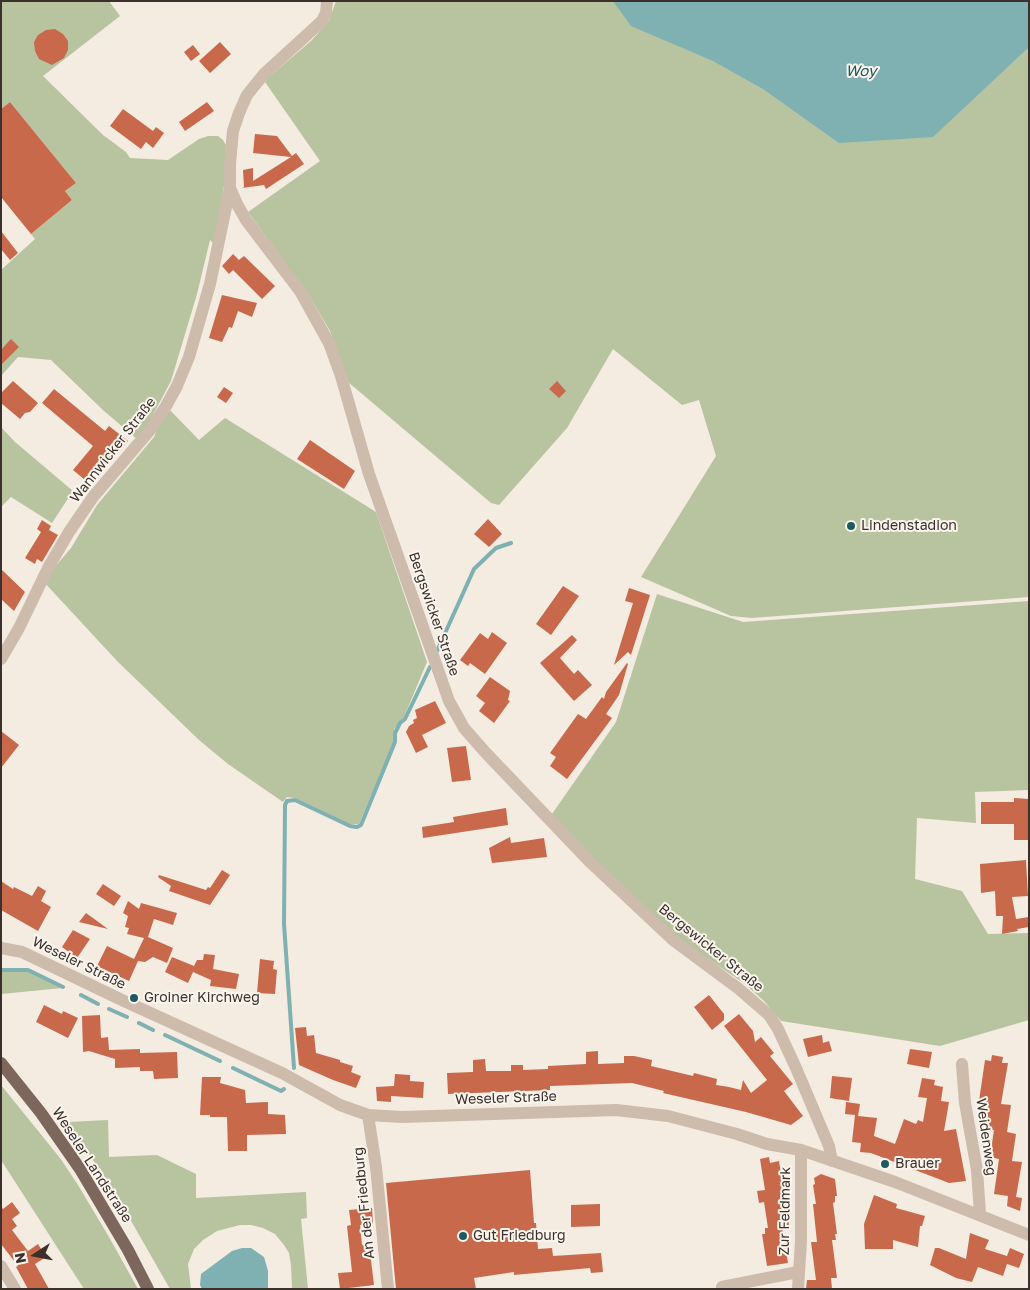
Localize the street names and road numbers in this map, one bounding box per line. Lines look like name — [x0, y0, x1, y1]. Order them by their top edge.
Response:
street label: Wannwicker Straße — [67, 394, 159, 506]
street label: Bergswicker Straße — [405, 550, 463, 678]
street label: Bergswicker Straße — [655, 901, 767, 995]
street label: Weseler Straße — [30, 933, 128, 993]
street label: Weseler Straße — [455, 1088, 557, 1108]
street label: Weidenweg — [972, 1097, 1000, 1177]
street label: Weseler Landstraße — [49, 1104, 135, 1226]
street label: An der Friedburg — [350, 1146, 378, 1260]
street label: Zur Feldmark — [776, 1167, 794, 1255]

